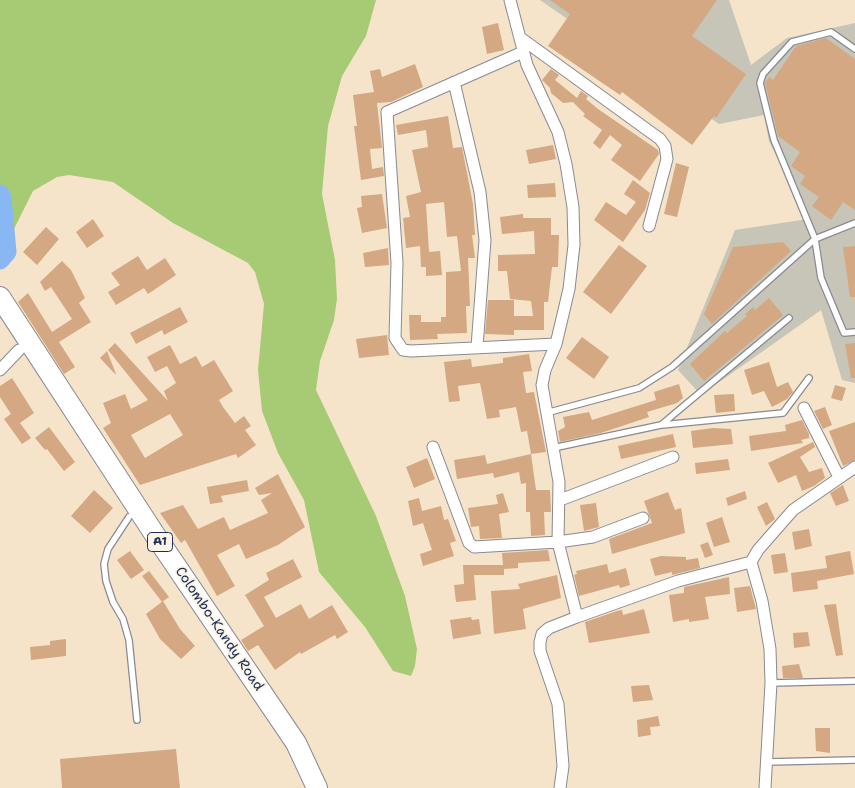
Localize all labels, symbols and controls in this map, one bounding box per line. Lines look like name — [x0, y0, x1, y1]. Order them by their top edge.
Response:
road number: A1 — [148, 532, 172, 552]
street label: Colombo-Kandy Road — [171, 564, 267, 694]

